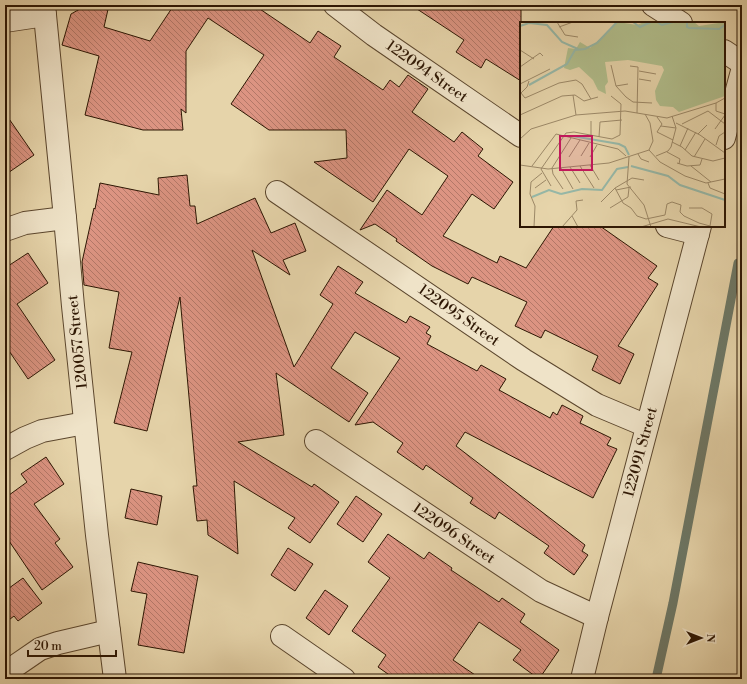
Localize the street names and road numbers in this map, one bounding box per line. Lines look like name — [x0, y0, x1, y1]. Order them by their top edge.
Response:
street label: 122094 Street — [382, 36, 472, 107]
street label: 122095 Street — [414, 280, 504, 351]
street label: 120057 Street — [63, 293, 92, 390]
street label: 122091 Street — [619, 404, 662, 499]
street label: 122096 Street — [409, 499, 499, 568]

